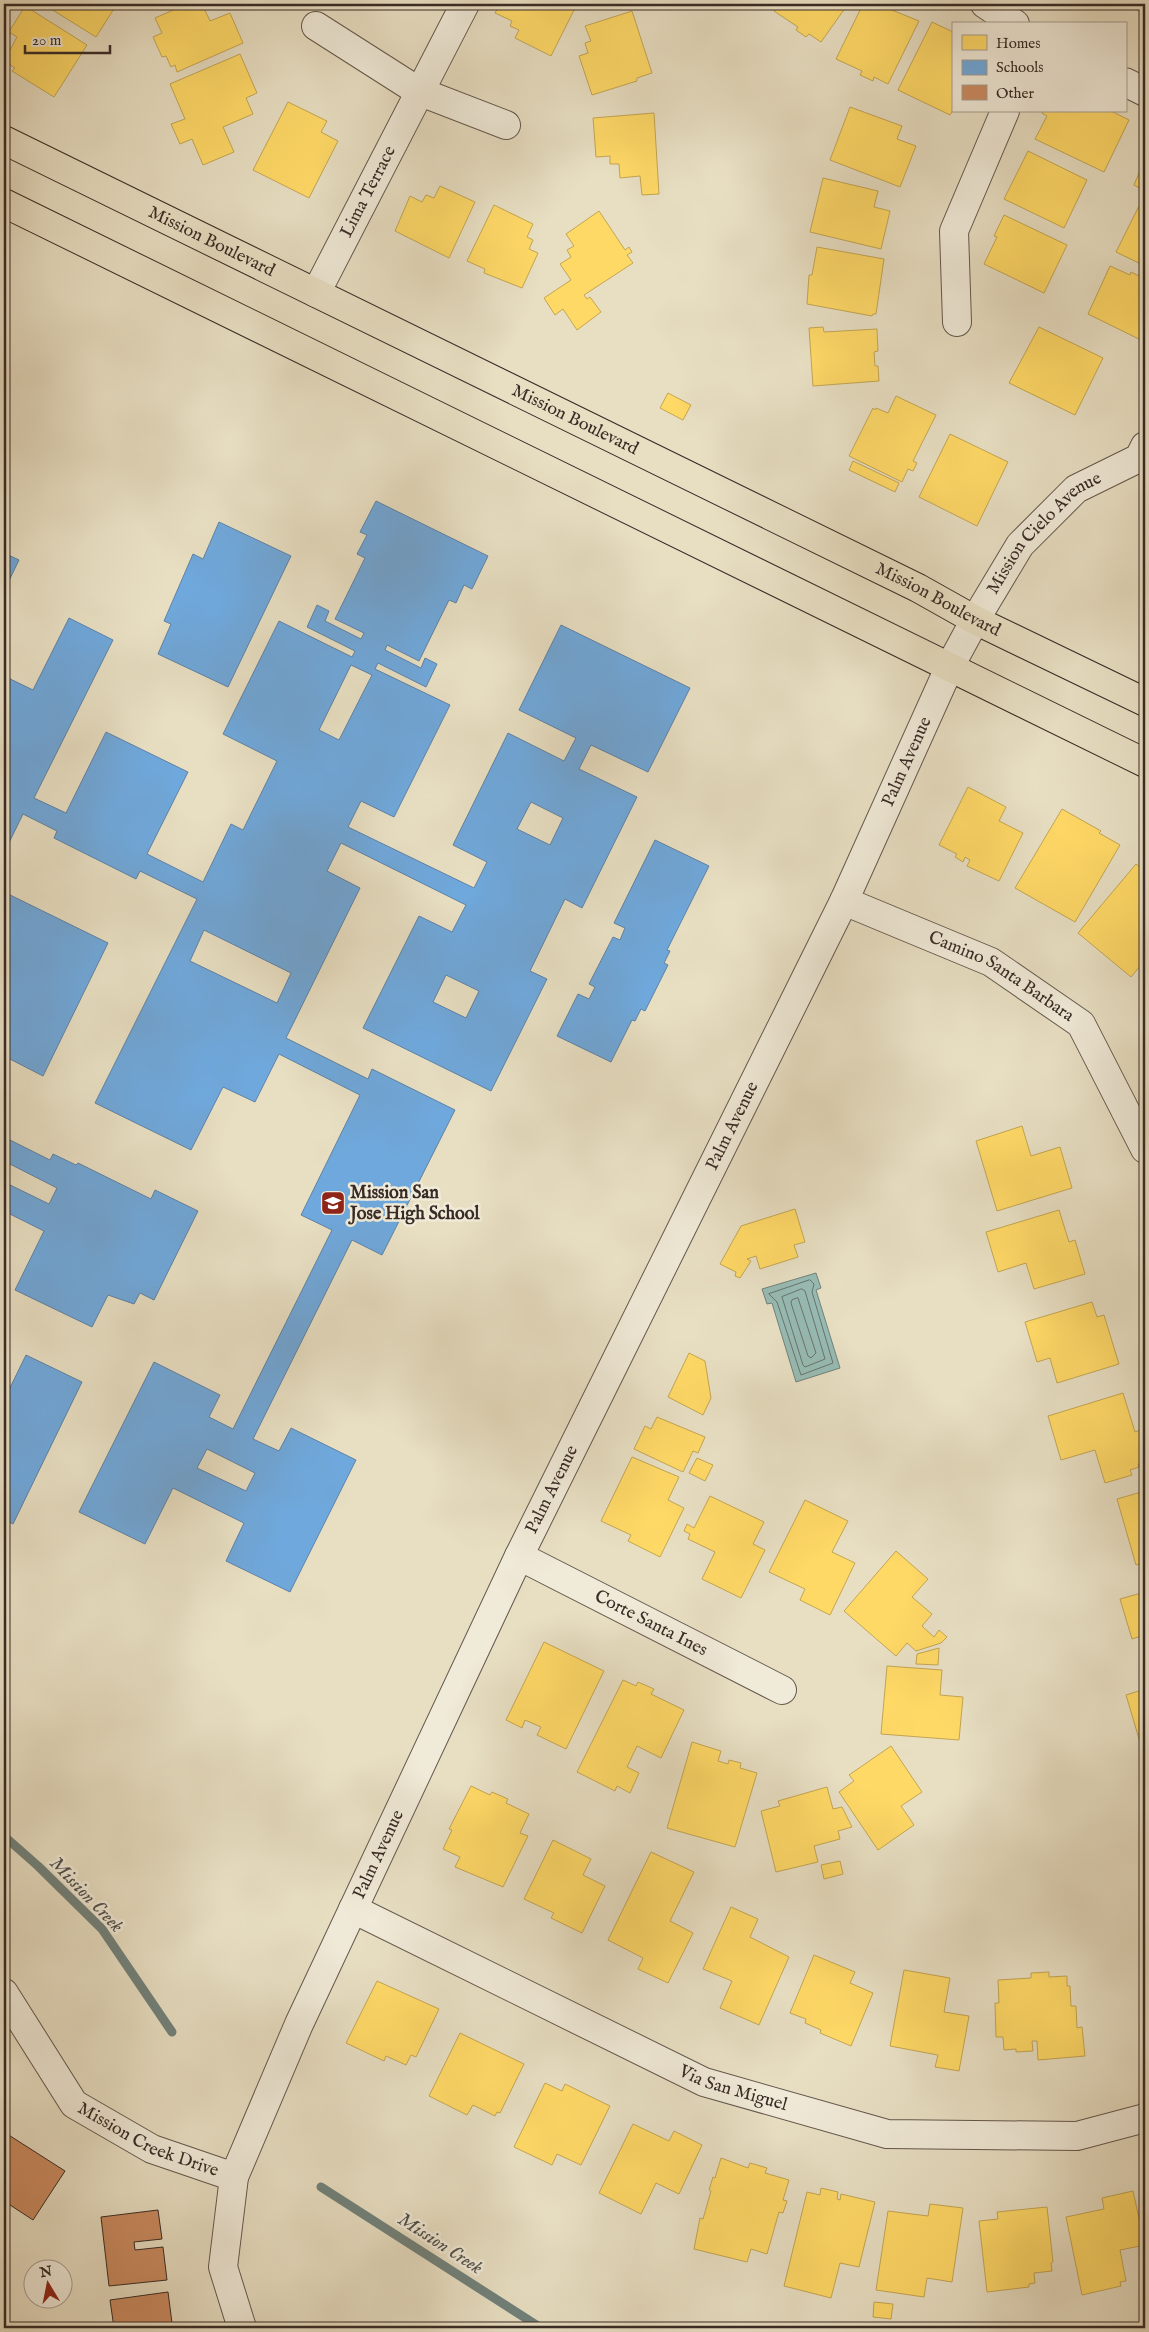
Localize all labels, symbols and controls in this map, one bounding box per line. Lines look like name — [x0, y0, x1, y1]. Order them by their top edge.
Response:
scale bar — [25, 22, 110, 54]
legend — [952, 22, 1126, 112]
text: 20 m — [32, 31, 62, 50]
text: Homes — [996, 34, 1040, 53]
text: Schools — [996, 58, 1044, 77]
text: Other — [996, 84, 1034, 103]
street label: Lima Terrace — [335, 142, 401, 241]
street label: Mission Boulevard — [144, 201, 279, 283]
street label: Mission Boulevard — [508, 379, 643, 461]
street label: Mission Cielo Avenue — [982, 467, 1105, 599]
street label: Mission Boulevard — [872, 557, 1005, 642]
street label: Palm Avenue — [877, 713, 937, 810]
street label: Camino Santa Barbara — [925, 926, 1079, 1027]
street label: Palm Avenue — [701, 1078, 764, 1174]
place label: Mission San Jose High School — [348, 1182, 480, 1226]
school or university icon: Mission San Jose High School — [320, 1190, 346, 1216]
street label: Palm Avenue — [520, 1442, 584, 1538]
street label: Corte Santa Ines — [590, 1585, 711, 1662]
street label: Palm Avenue — [348, 1806, 409, 1903]
water label: Mission Creek — [44, 1852, 128, 1938]
street label: Via San Miguel — [674, 2059, 790, 2117]
street label: Mission Creek Drive — [73, 2097, 222, 2182]
water label: Mission Creek — [393, 2208, 487, 2281]
north arrow — [22, 2260, 72, 2310]
text: N — [37, 2262, 53, 2282]

